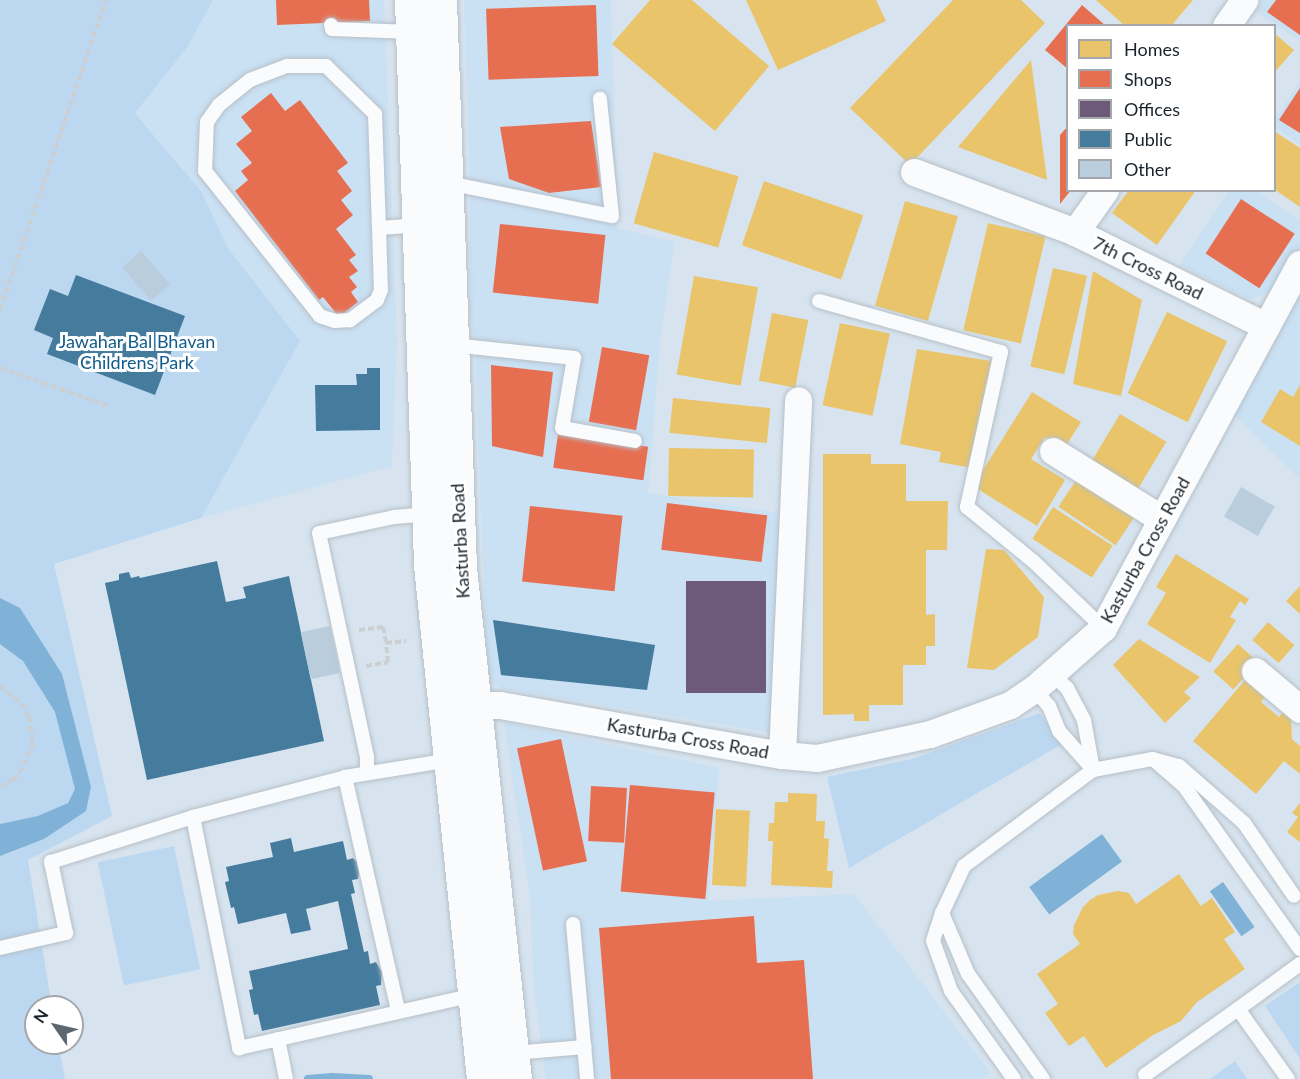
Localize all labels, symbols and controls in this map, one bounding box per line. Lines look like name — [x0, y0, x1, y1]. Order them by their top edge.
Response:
legend — [1066, 24, 1276, 192]
text: Homes — [1124, 38, 1180, 60]
text: Shops — [1124, 68, 1172, 90]
text: Offices — [1124, 98, 1180, 120]
text: Public — [1124, 128, 1172, 150]
text: Other — [1124, 158, 1171, 180]
street label: 7th Cross Road — [1089, 232, 1207, 304]
park label: Jawahar Bal Bhavan Childrens Park — [59, 331, 215, 374]
street label: Kasturba Cross Road — [1096, 473, 1194, 627]
street label: Kasturba Road — [446, 483, 474, 599]
street label: Kasturba Cross Road — [605, 713, 771, 763]
north arrow — [24, 995, 84, 1055]
text: N — [29, 1005, 52, 1026]

